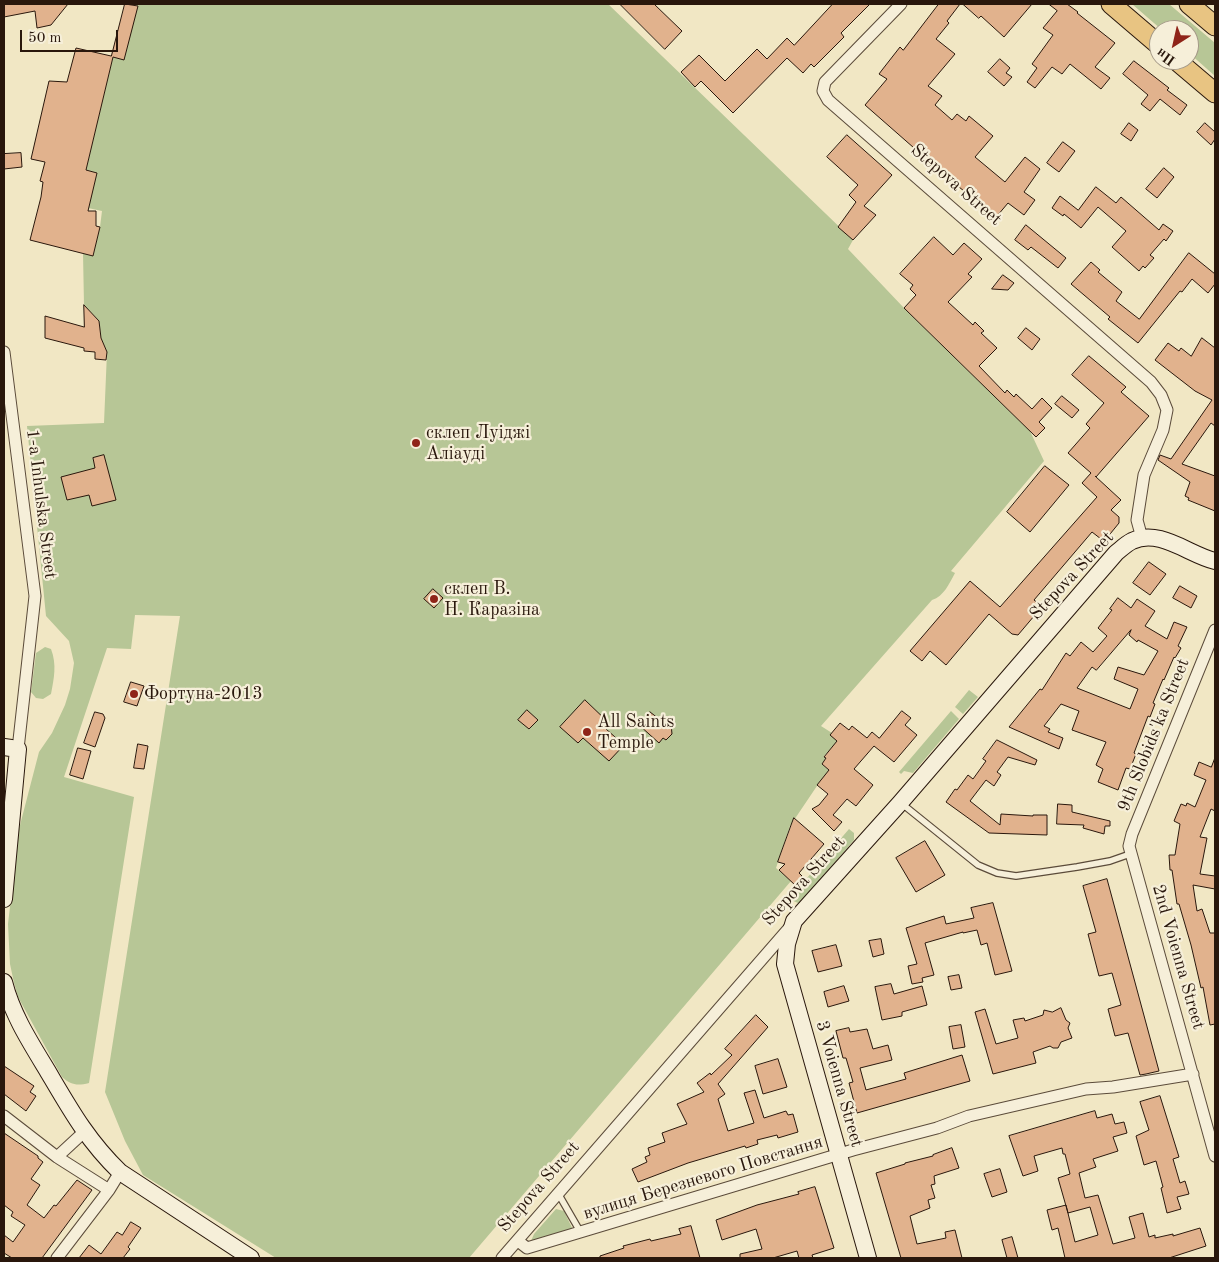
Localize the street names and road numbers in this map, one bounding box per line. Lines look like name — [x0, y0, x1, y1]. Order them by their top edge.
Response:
street label: Stepova Street — [906, 140, 1006, 230]
street label: 1-a Inhulska Street — [21, 428, 61, 580]
street label: Stepova Street — [1025, 527, 1119, 625]
street label: 9th Slobids'ka Street — [1113, 655, 1195, 815]
street label: Stepova Street — [758, 831, 850, 931]
street label: 2nd Voienna Street — [1147, 882, 1209, 1032]
street label: 3 Voienna Street — [811, 1018, 867, 1150]
street label: вулиця Березневого Повстання — [581, 1131, 825, 1225]
street label: Stepova Street — [494, 1137, 584, 1237]

